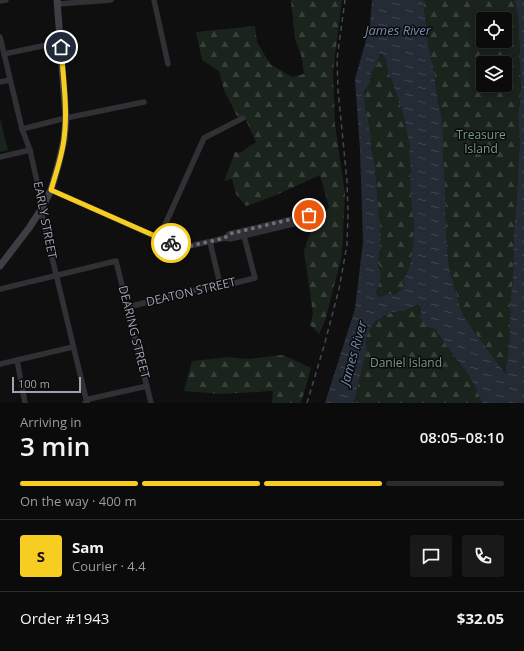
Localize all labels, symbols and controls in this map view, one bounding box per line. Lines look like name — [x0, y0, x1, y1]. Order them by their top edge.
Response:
map controls — [476, 12, 512, 92]
button: locate — [476, 12, 512, 48]
water label: James River — [362, 21, 432, 39]
pin — [44, 30, 78, 64]
icon: home — [50, 36, 72, 58]
button: layers — [476, 56, 512, 92]
park label: Treasure Island — [456, 126, 506, 157]
street label: EARLY STREET — [30, 180, 61, 260]
pin — [292, 198, 326, 232]
icon: bag — [298, 204, 320, 226]
courier — [151, 223, 191, 263]
icon: bike — [160, 232, 182, 254]
street label: DEATON STREET — [144, 273, 238, 310]
street label: DEARING STREET — [115, 284, 154, 380]
water label: James River — [334, 318, 371, 390]
park label: Daniel Island — [370, 354, 442, 371]
scale bar — [12, 375, 81, 394]
text: 100 m — [18, 376, 50, 391]
text: Arriving in — [20, 413, 82, 431]
text: 08:05–08:10 — [420, 427, 504, 447]
text: 3 min — [20, 428, 90, 464]
text: On the way · 400 m — [20, 492, 136, 510]
button: chat — [410, 535, 452, 577]
button: phone — [462, 535, 504, 577]
text: Sam — [72, 537, 104, 557]
text: S — [37, 546, 45, 566]
text: Courier · 4.4 — [72, 557, 146, 575]
text: Order #1943 — [20, 608, 109, 628]
text: $32.05 — [457, 608, 504, 628]

